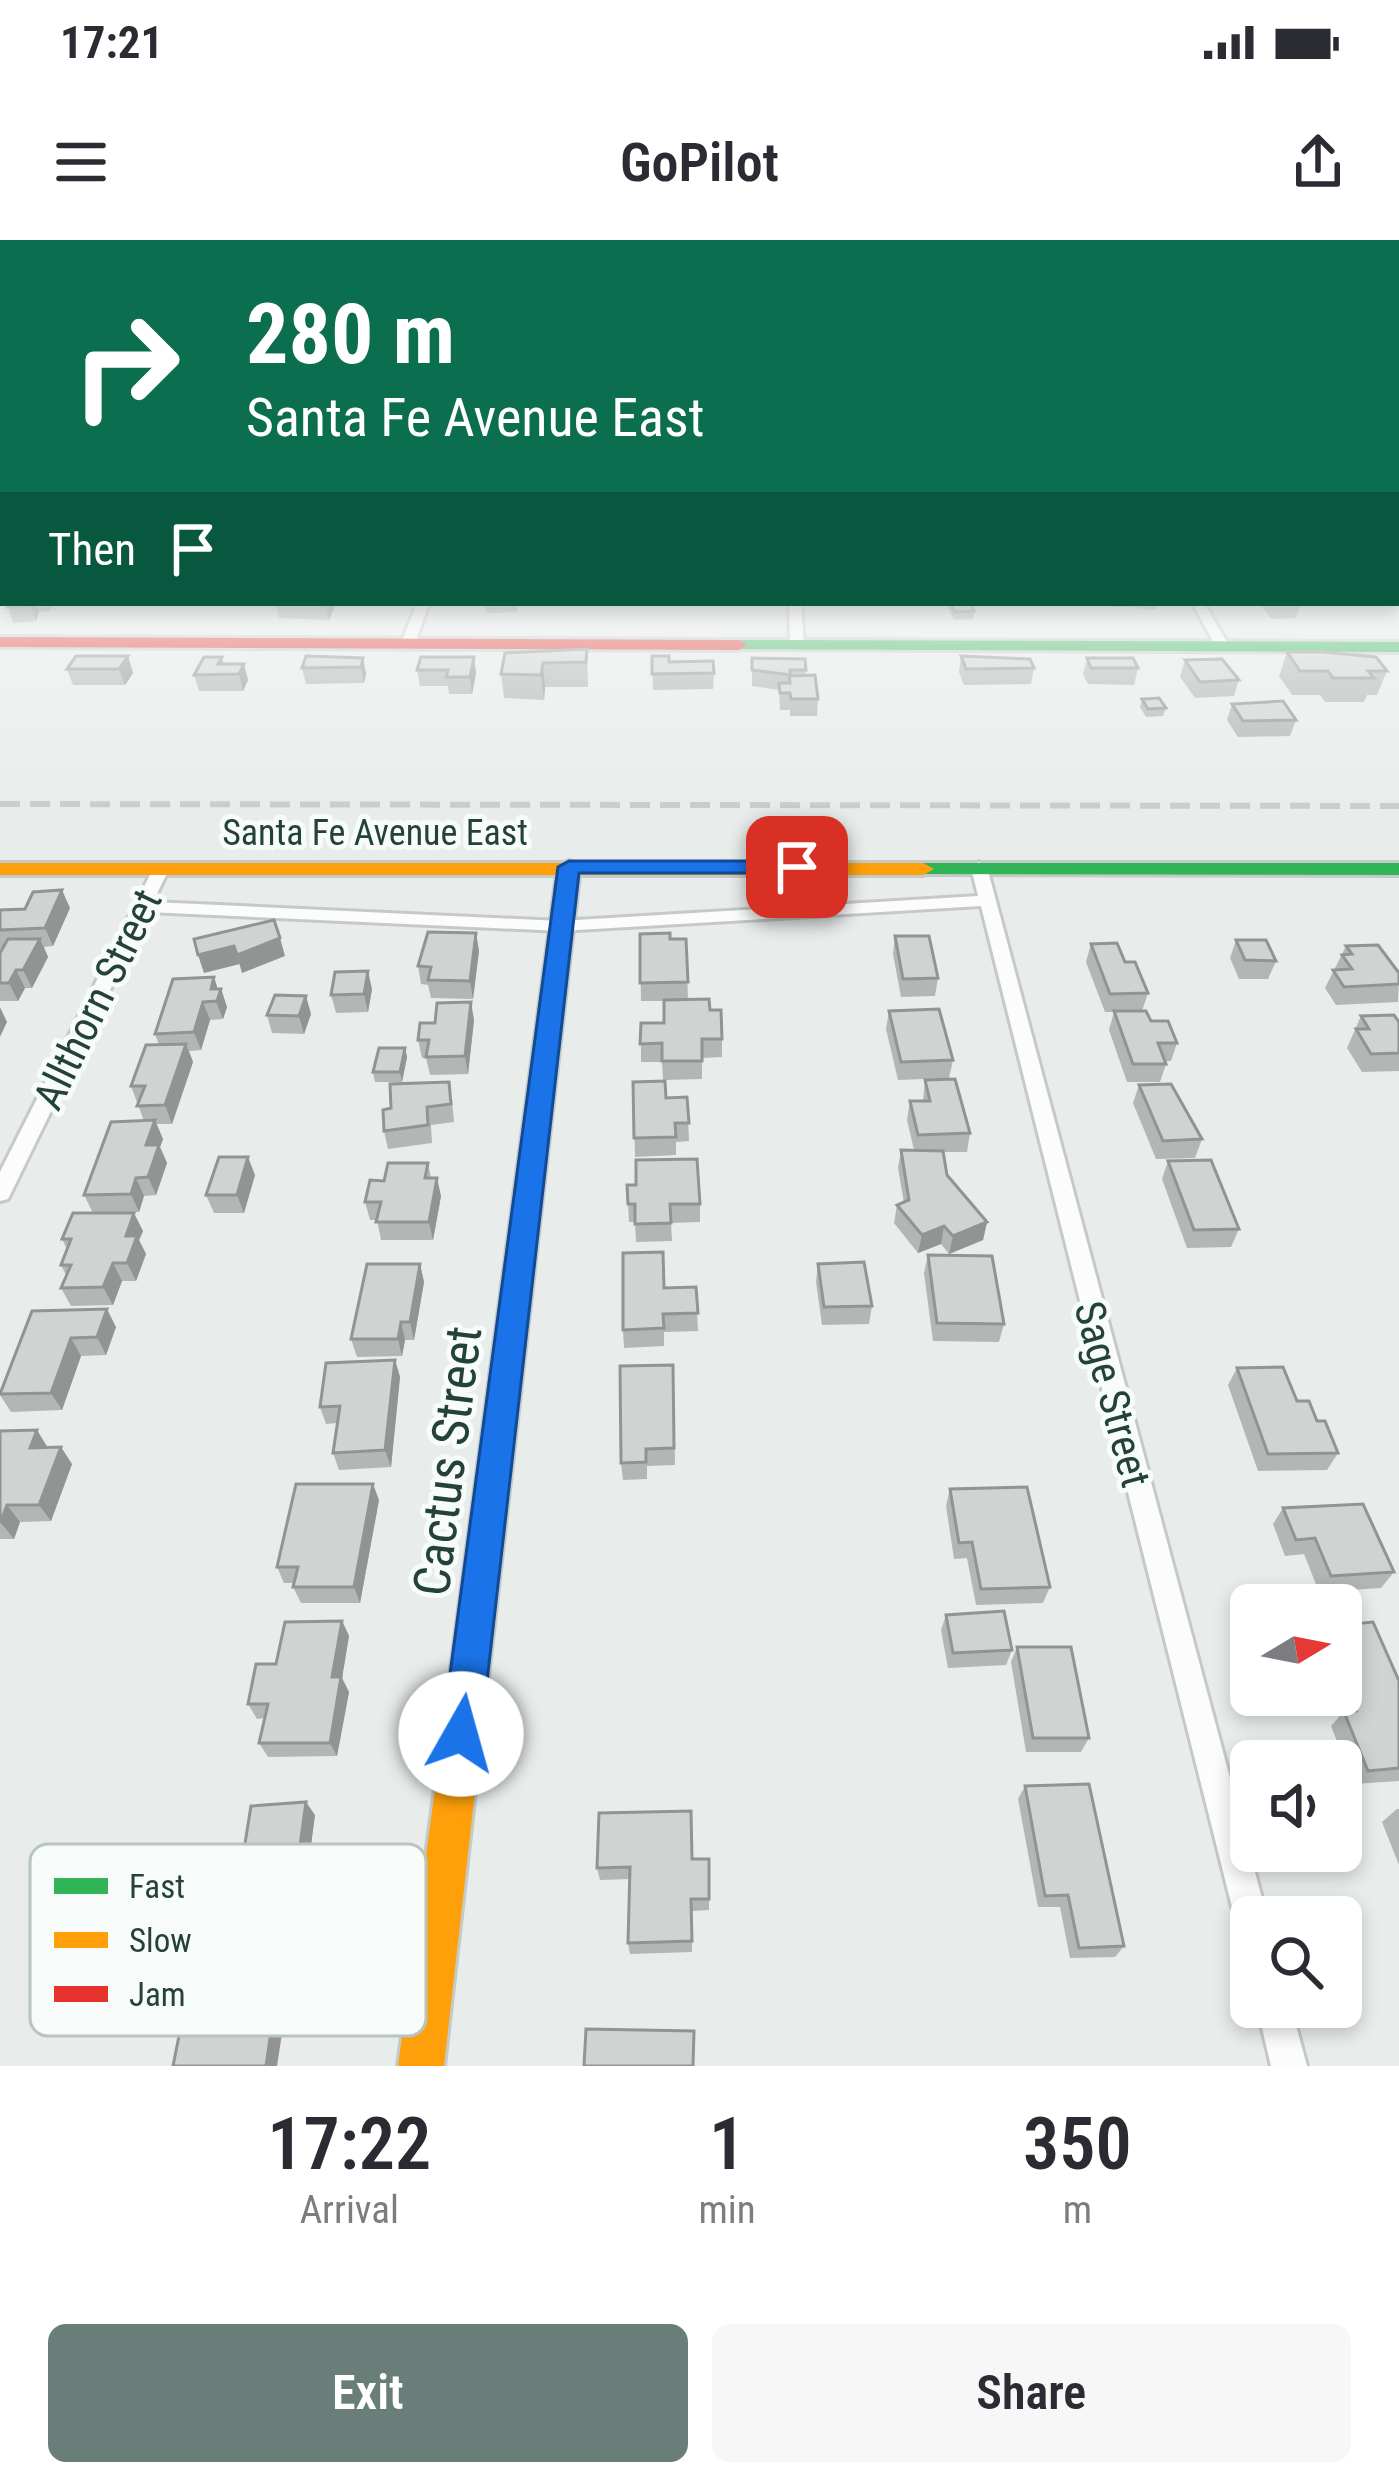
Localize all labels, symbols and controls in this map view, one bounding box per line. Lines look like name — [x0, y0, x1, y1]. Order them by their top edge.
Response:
text: 17:21 — [60, 16, 163, 69]
icon: menu — [48, 129, 114, 195]
icon: share — [1285, 129, 1351, 195]
text: GoPilot — [620, 131, 779, 194]
text: 280 m — [246, 285, 455, 384]
icon: right — [48, 288, 204, 444]
text: Santa Fe Avenue East — [246, 386, 705, 449]
icon: arrive — [160, 516, 226, 582]
text: Then — [48, 523, 136, 576]
street label: Santa Fe Avenue East — [222, 812, 528, 854]
pin — [746, 816, 848, 918]
icon: arrive — [764, 834, 830, 900]
street label: Allthorn Street — [23, 881, 172, 1117]
street label: Sage Street — [1064, 1296, 1161, 1492]
street label: Cactus Street — [402, 1323, 493, 1599]
north arrow — [1230, 1584, 1362, 1716]
map controls — [1230, 1584, 1362, 2028]
position arrow — [398, 1671, 524, 1797]
button: sound — [1230, 1740, 1362, 1872]
legend — [30, 1844, 426, 2036]
text: Fast — [129, 1867, 185, 1906]
button: search — [1230, 1896, 1362, 2028]
text: Slow — [129, 1921, 192, 1960]
text: Jam — [129, 1975, 186, 2014]
text: 17:22 — [267, 2102, 431, 2187]
text: 1 — [709, 2102, 745, 2187]
text: 350 — [1023, 2102, 1132, 2187]
text: Arrival — [300, 2187, 399, 2233]
text: min — [699, 2187, 756, 2233]
text: m — [1063, 2187, 1092, 2233]
button: Exit — [48, 2324, 688, 2462]
button: Share — [712, 2324, 1351, 2462]

